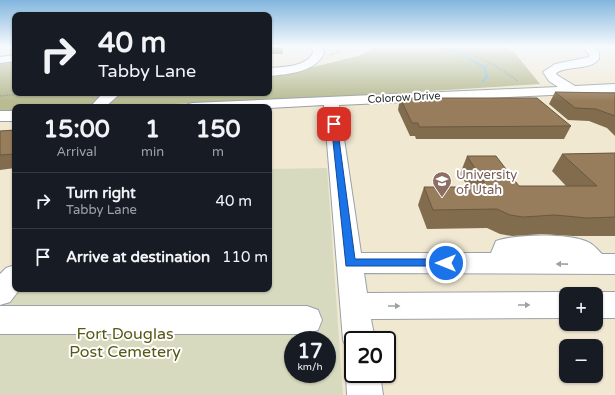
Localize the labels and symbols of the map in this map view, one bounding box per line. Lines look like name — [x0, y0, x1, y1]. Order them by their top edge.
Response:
street label: Colorow Drive — [367, 89, 441, 106]
pin — [317, 107, 351, 141]
place label: University of Utah — [456, 167, 517, 198]
school or university icon: University of Utah — [431, 170, 453, 198]
position arrow — [425, 242, 467, 284]
one-way arrow — [555, 261, 568, 267]
one-way arrow — [518, 302, 531, 308]
one-way arrow — [388, 303, 401, 309]
park label: Fort Douglas Post Cemetery — [69, 324, 181, 362]
speed limit sign: 20 — [344, 331, 396, 383]

